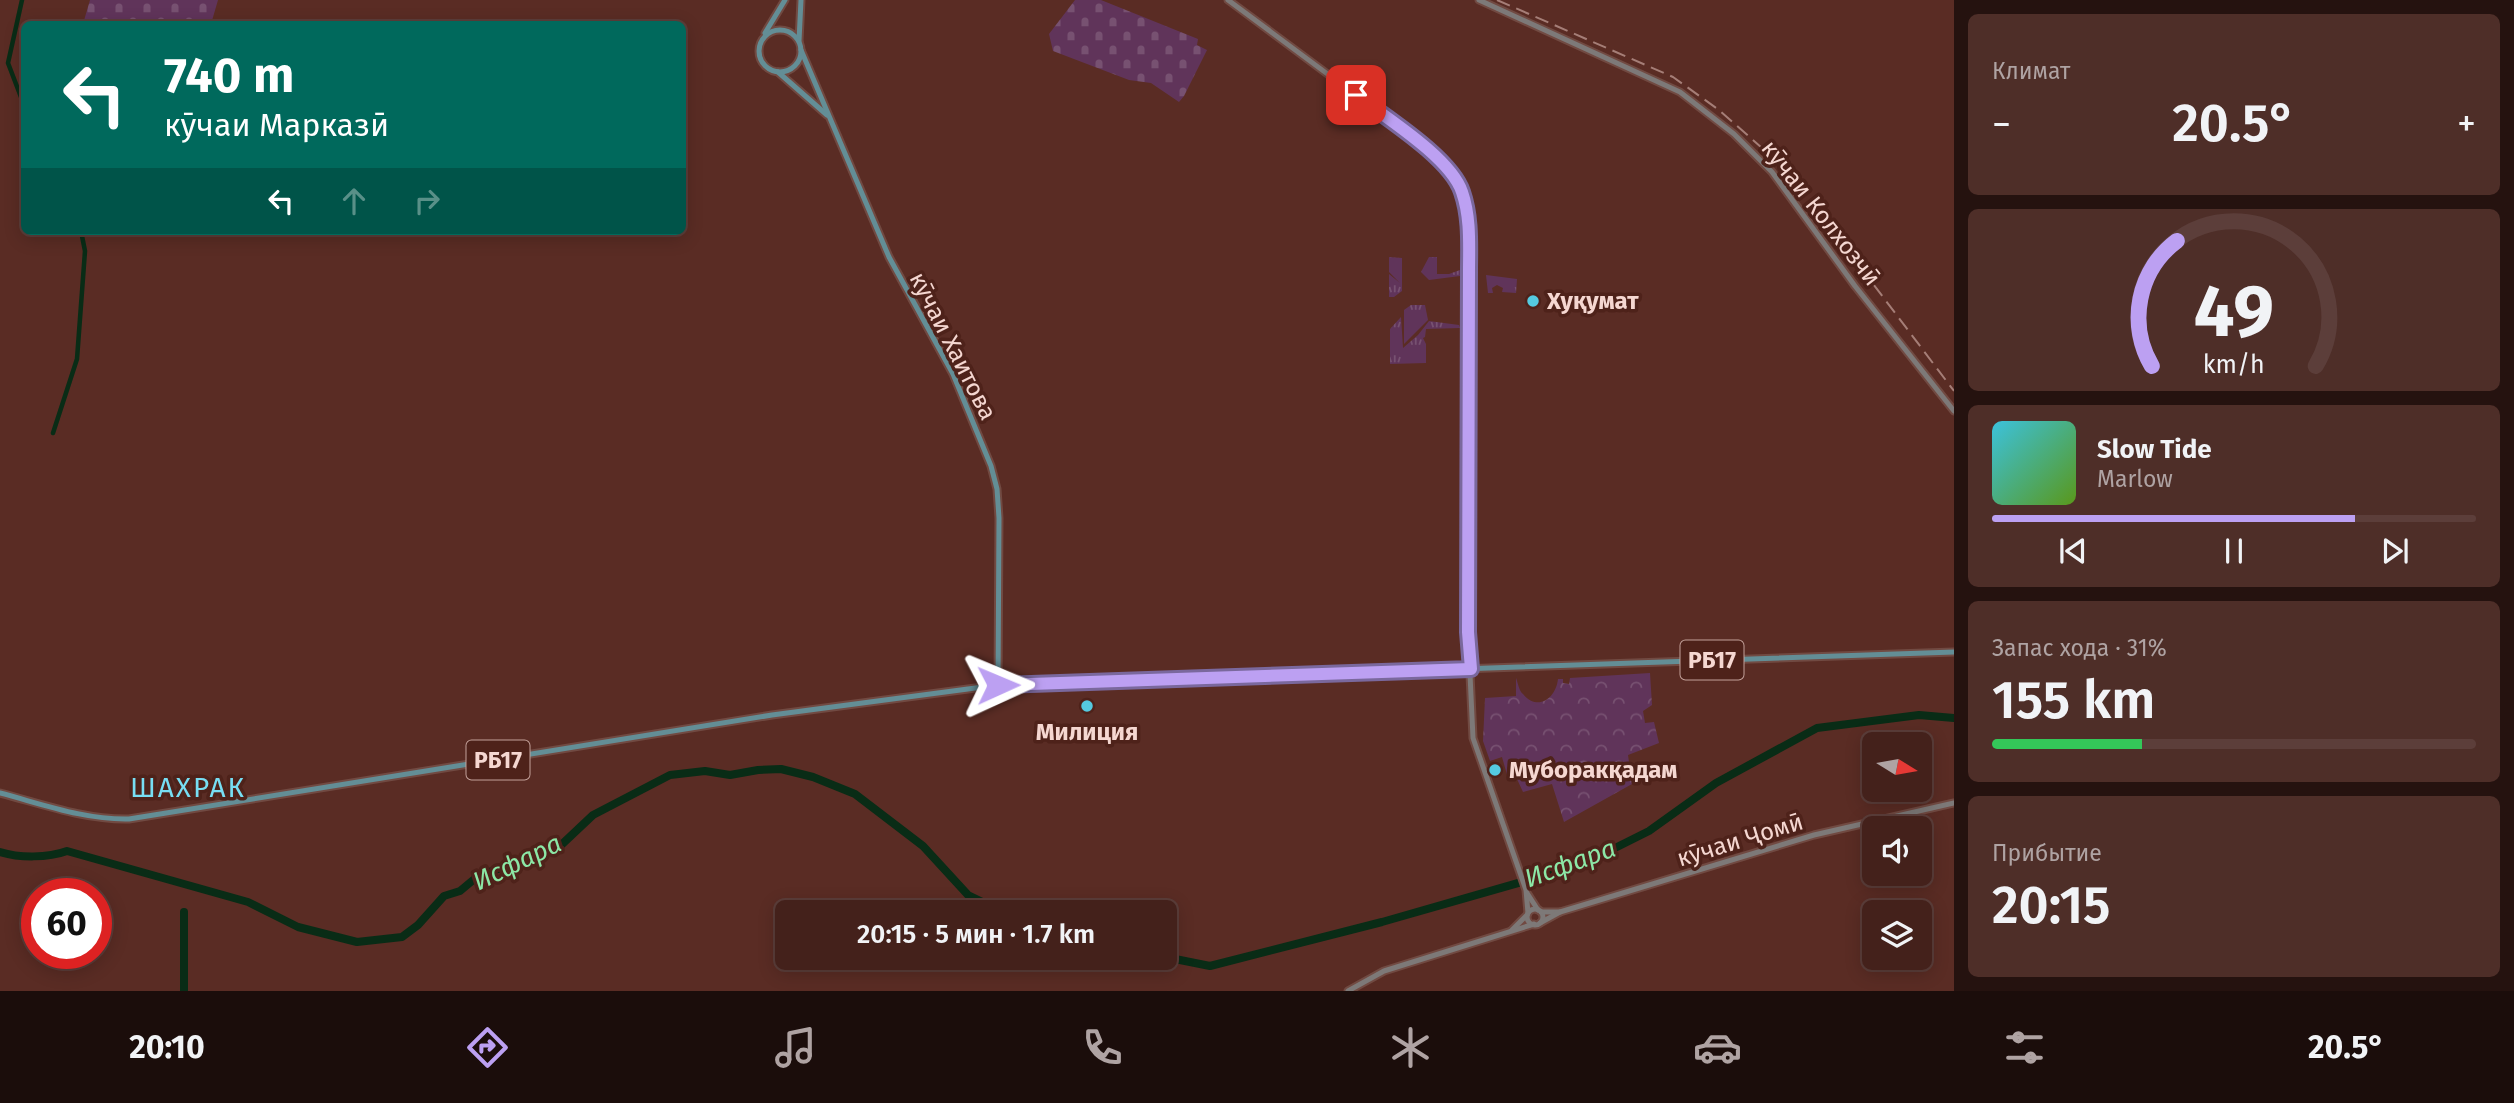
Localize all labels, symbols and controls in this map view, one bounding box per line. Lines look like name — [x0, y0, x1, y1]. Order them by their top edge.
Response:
text: 740 m — [164, 46, 294, 105]
icon: left — [49, 49, 140, 140]
text: Климат — [1992, 57, 2070, 85]
pin — [1326, 65, 1386, 125]
icon: arrive — [1337, 76, 1375, 114]
text: 20.5° — [2172, 92, 2296, 155]
text: − — [1992, 101, 2011, 147]
text: + — [2457, 101, 2476, 147]
text: кӯчаи Марказӣ — [164, 106, 389, 144]
street label: кӯчаи Колхозчӣ — [1756, 135, 1886, 291]
icon: left — [262, 182, 300, 220]
icon: ahead — [335, 182, 373, 220]
icon: right — [408, 182, 446, 220]
street label: кӯчаи Хаитова — [904, 267, 1002, 425]
text: 49 — [2194, 269, 2274, 356]
place label: Хуқумат — [1546, 287, 1639, 315]
marker: Хуқумат — [1525, 293, 1541, 309]
text: km/h — [2203, 350, 2265, 380]
text: Slow Tide — [2097, 434, 2212, 465]
text: Marlow — [2097, 465, 2173, 493]
icon: previous — [2054, 532, 2092, 570]
icon: pause — [2215, 532, 2253, 570]
icon: next — [2376, 532, 2414, 570]
text: Запас хода · 31% — [1992, 634, 2167, 662]
road number: РБ17 — [1680, 640, 1744, 680]
position arrow — [961, 648, 1035, 722]
text: 155 km — [1992, 669, 2155, 732]
marker: Милиция — [1079, 698, 1095, 714]
place label: Милиция — [1036, 718, 1138, 746]
north arrow — [1862, 732, 1932, 802]
map controls — [1862, 732, 1932, 970]
road number: РБ17 — [466, 740, 530, 780]
place label: Муборакқадам — [1509, 756, 1677, 784]
marker: Муборакқадам — [1487, 762, 1503, 778]
district label: ШАХРАК — [130, 771, 246, 804]
street label: кӯчаи Ҷомӣ — [1673, 808, 1807, 872]
button: sound — [1862, 816, 1932, 886]
water label: Исфара — [468, 828, 567, 897]
water label: Исфара — [1520, 833, 1620, 894]
text: Прибытие — [1992, 839, 2102, 867]
text: 20:15 — [1992, 874, 2111, 937]
speed limit sign: 60 — [21, 878, 112, 969]
button: layers — [1862, 900, 1932, 970]
text: 20:15 · 5 мин · 1.7 km — [857, 919, 1095, 950]
icon: directions — [463, 1023, 512, 1072]
icon: music — [771, 1023, 820, 1072]
icon: phone — [1078, 1023, 1127, 1072]
icon: climate — [1386, 1023, 1435, 1072]
icon: car — [1693, 1023, 1742, 1072]
icon: filters — [2000, 1023, 2049, 1072]
text: 20:10 — [129, 1028, 205, 1066]
text: 20.5° — [2308, 1028, 2385, 1066]

